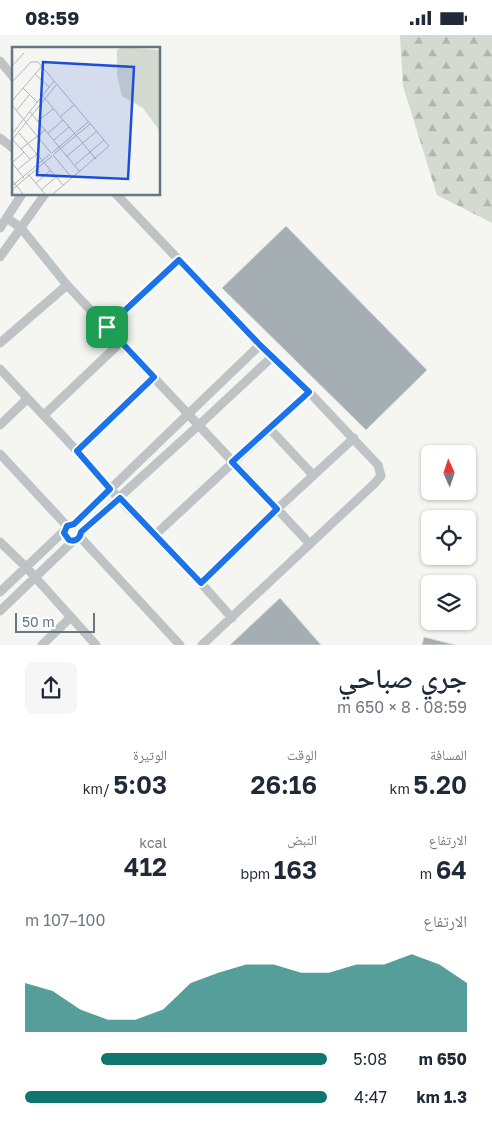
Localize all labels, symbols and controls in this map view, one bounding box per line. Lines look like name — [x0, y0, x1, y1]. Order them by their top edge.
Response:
text: 08:59 — [25, 6, 79, 29]
inset map — [12, 47, 160, 195]
pin — [86, 306, 128, 348]
icon: arrive — [93, 313, 121, 341]
north arrow — [421, 445, 476, 500]
map controls — [421, 445, 476, 630]
button: locate — [421, 510, 476, 565]
button: layers — [421, 575, 476, 630]
scale bar — [15, 610, 95, 633]
text: 50 m — [22, 613, 55, 630]
text: جري صباحي — [338, 661, 467, 694]
button: share — [25, 662, 77, 714]
text: 08:59 · 8 × 650 m — [337, 697, 467, 717]
text: الوتيرة — [133, 746, 167, 763]
text: الوقت — [287, 746, 317, 763]
text: المسافة — [430, 746, 467, 763]
text: 5:03 — [113, 769, 167, 800]
text: 26:16 — [250, 769, 317, 800]
text: 5.20 — [413, 769, 467, 800]
text: /km — [83, 780, 113, 797]
text: km — [390, 780, 413, 797]
text: النبض — [287, 831, 317, 848]
text: الارتفاع — [429, 831, 467, 848]
text: kcal — [139, 834, 167, 851]
text: 412 — [124, 851, 167, 882]
text: 163 — [274, 854, 317, 885]
text: 64 — [436, 854, 467, 885]
text: bpm — [241, 865, 274, 882]
text: m — [420, 865, 436, 882]
text: 100–107 m — [25, 910, 105, 930]
text: الارتفاع — [423, 911, 467, 931]
text: 5:08 — [353, 1049, 387, 1069]
text: 650 m — [419, 1049, 467, 1069]
text: 4:47 — [354, 1087, 387, 1107]
text: 1.3 km — [417, 1087, 467, 1107]

